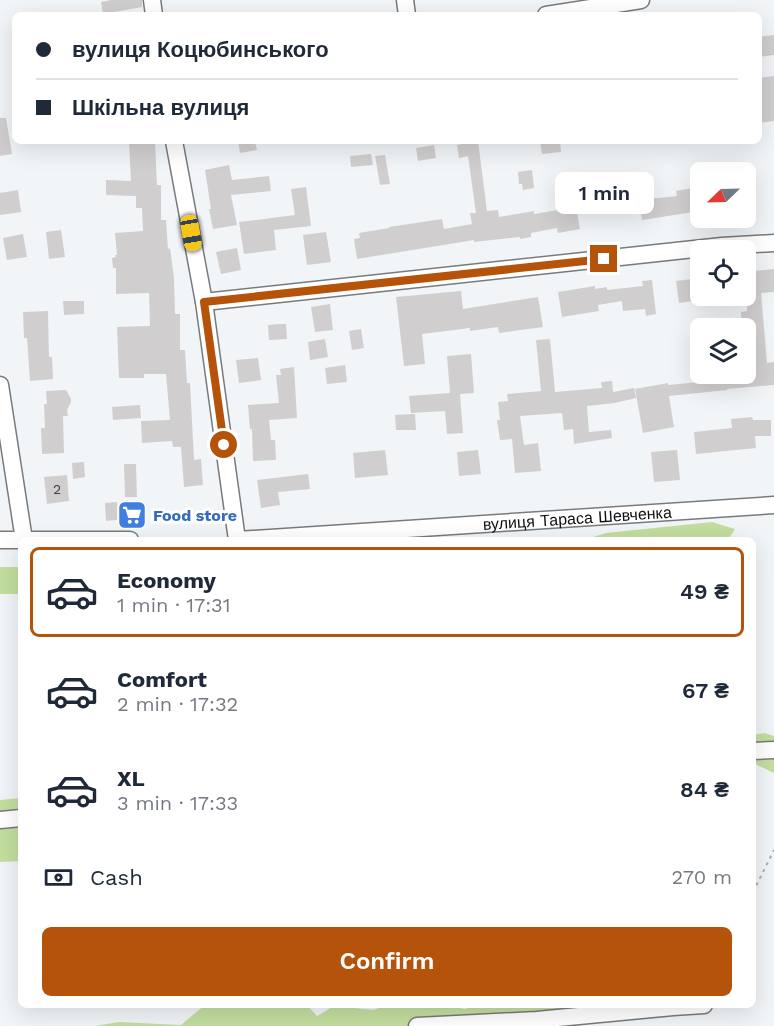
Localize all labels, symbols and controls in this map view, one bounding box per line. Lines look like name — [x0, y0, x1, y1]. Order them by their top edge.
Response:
text: вулиця Коцюбинського — [72, 37, 329, 62]
text: Шкільна вулиця — [72, 95, 249, 120]
north arrow — [690, 162, 756, 228]
map controls — [690, 162, 756, 384]
callout: 1 min — [554, 172, 654, 214]
text: 1 min — [579, 181, 630, 205]
car — [179, 214, 203, 252]
button: locate — [690, 240, 756, 306]
route end — [590, 245, 617, 272]
button: layers — [690, 318, 756, 384]
route start — [210, 431, 237, 458]
house number: 2 — [53, 481, 61, 497]
supermarket icon: Food store — [116, 499, 148, 531]
street label: вулиця Тараса Шевченка — [482, 503, 672, 534]
place label: Food store — [153, 506, 237, 525]
icon: car — [45, 565, 99, 619]
text: Economy — [117, 568, 216, 593]
text: 49 ₴ — [680, 579, 729, 604]
text: 1 min · 17:31 — [117, 593, 231, 617]
icon: car — [45, 664, 99, 718]
text: Comfort — [117, 667, 207, 692]
text: 67 ₴ — [682, 678, 729, 703]
text: 2 min · 17:32 — [117, 692, 238, 716]
icon: car — [45, 763, 99, 817]
text: XL — [117, 766, 145, 791]
text: 84 ₴ — [680, 777, 729, 802]
text: 3 min · 17:33 — [117, 791, 238, 815]
icon: cash — [42, 861, 75, 894]
text: Cash — [90, 865, 143, 890]
text: 270 m — [672, 865, 732, 889]
button: Confirm — [42, 927, 732, 996]

